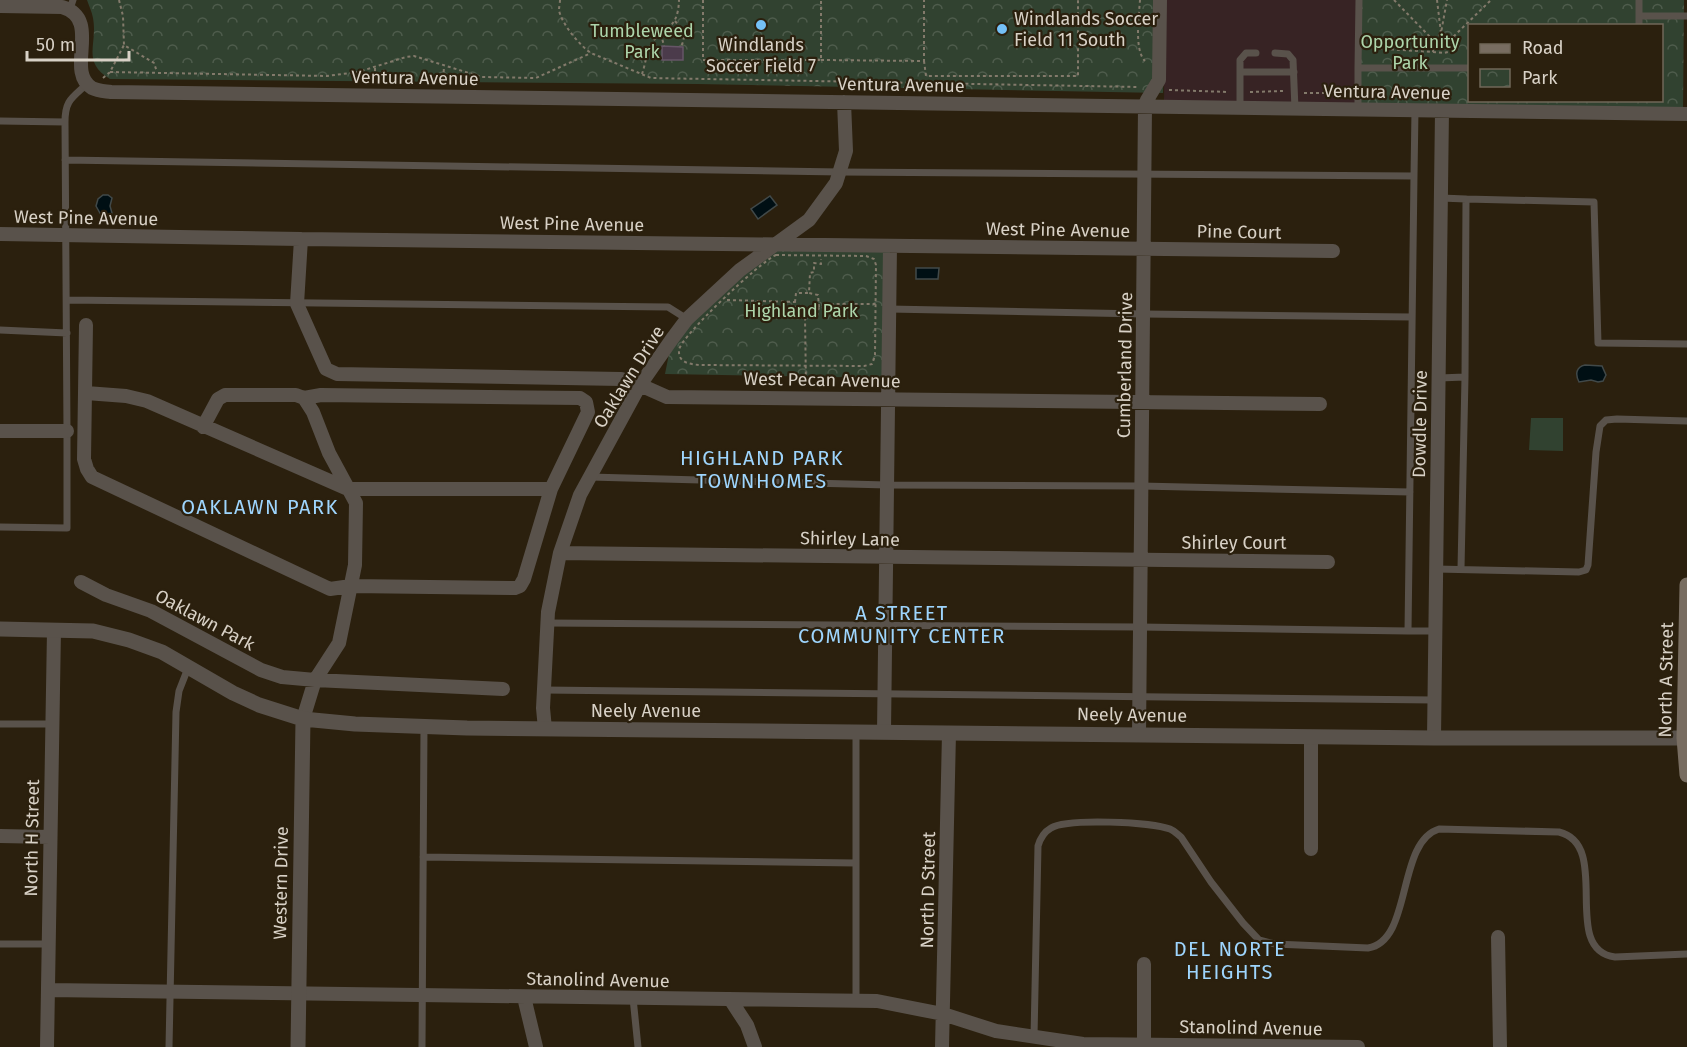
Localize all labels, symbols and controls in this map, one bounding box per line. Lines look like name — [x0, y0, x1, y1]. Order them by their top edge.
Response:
place label: Windlands Soccer Field 11 South — [1014, 8, 1158, 51]
marker: Windlands Soccer Field 7 — [754, 18, 768, 32]
park label: Tumbleweed Park — [590, 20, 694, 63]
marker: Windlands Soccer Field 11 South — [995, 22, 1009, 36]
scale bar — [27, 24, 129, 62]
legend — [1468, 24, 1663, 102]
park label: Opportunity Park — [1360, 31, 1460, 74]
text: 50 m — [36, 34, 75, 56]
place label: Windlands Soccer Field 7 — [706, 34, 816, 77]
text: Road — [1522, 37, 1564, 59]
street label: Ventura Avenue — [351, 66, 479, 90]
text: Park — [1522, 67, 1558, 89]
street label: Ventura Avenue — [837, 73, 965, 97]
street label: Ventura Avenue — [1323, 80, 1451, 104]
street label: West Pine Avenue — [14, 206, 158, 230]
street label: West Pine Avenue — [500, 212, 644, 236]
street label: West Pine Avenue — [986, 218, 1130, 242]
street label: Pine Court — [1196, 220, 1282, 244]
street label: Cumberland Drive — [1113, 292, 1137, 438]
park label: Highland Park — [744, 300, 859, 322]
street label: Oaklawn Drive — [589, 322, 669, 432]
street label: West Pecan Avenue — [743, 368, 901, 392]
street label: Dowdle Drive — [1408, 370, 1432, 478]
district label: HIGHLAND PARK TOWNHOMES — [680, 446, 844, 493]
district label: OAKLAWN PARK — [181, 495, 339, 519]
street label: Shirley Lane — [800, 527, 900, 551]
street label: Shirley Court — [1181, 532, 1287, 554]
street label: Oaklawn Park — [151, 585, 259, 656]
district label: A STREET COMMUNITY CENTER — [798, 601, 1006, 648]
street label: North A Street — [1654, 622, 1678, 738]
street label: Neely Avenue — [591, 700, 701, 722]
street label: Neely Avenue — [1077, 703, 1187, 727]
street label: North H Street — [20, 779, 44, 897]
street label: Western Drive — [269, 826, 293, 940]
street label: North D Street — [916, 831, 940, 949]
district label: DEL NORTE HEIGHTS — [1174, 937, 1286, 984]
street label: Stanolind Avenue — [526, 968, 670, 992]
street label: Stanolind Avenue — [1179, 1016, 1323, 1040]

